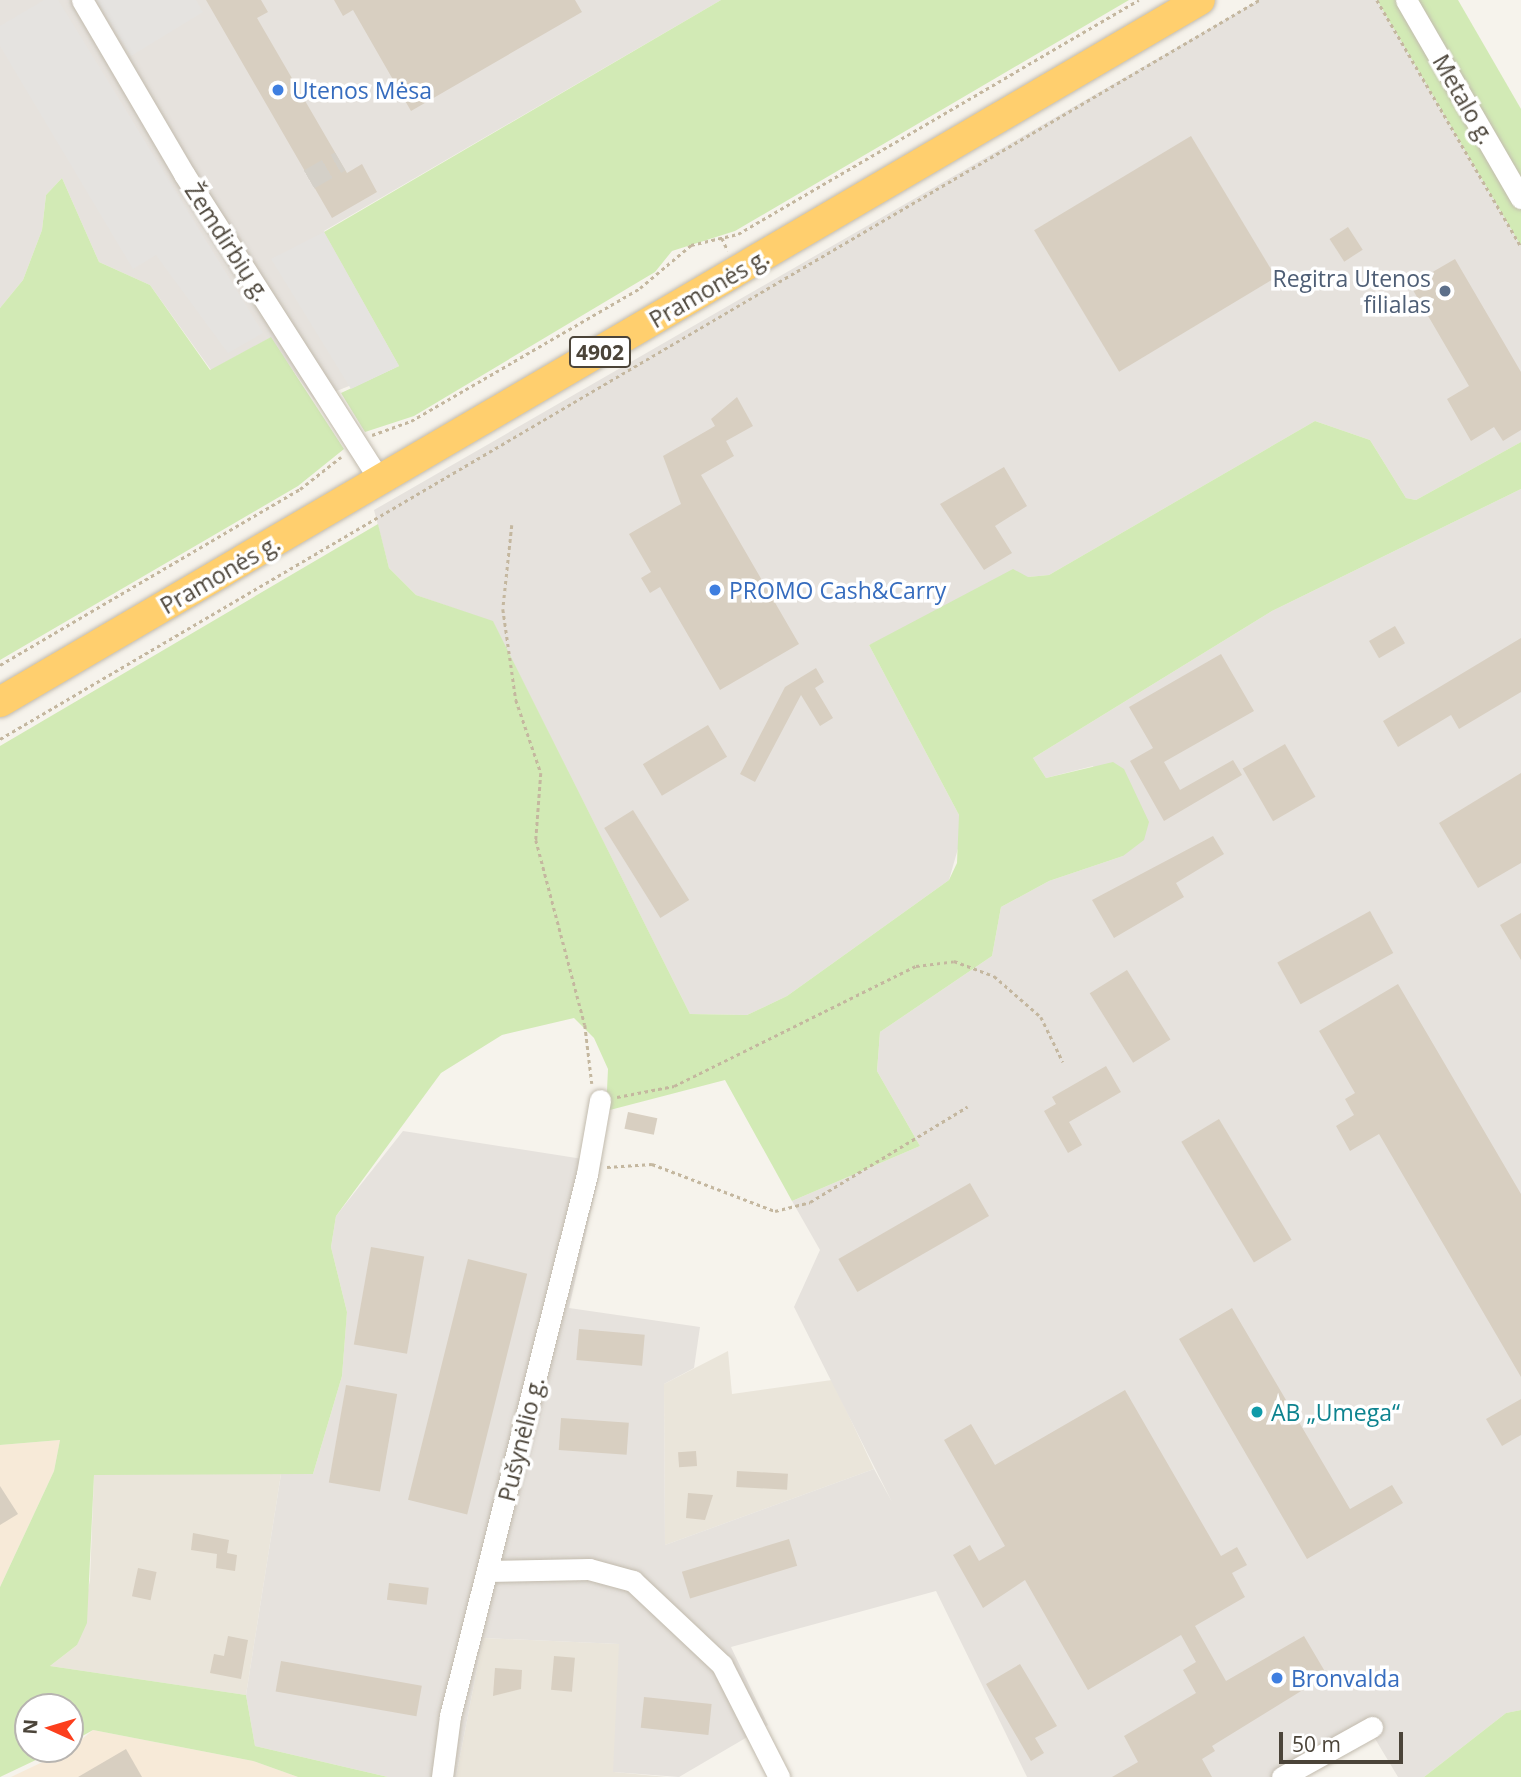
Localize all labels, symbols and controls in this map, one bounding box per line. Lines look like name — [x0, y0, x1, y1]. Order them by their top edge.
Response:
street label: Metalo g. — [1427, 49, 1501, 149]
place label: Utenos Mėsa — [292, 76, 432, 104]
marker: Utenos Mėsa — [270, 82, 286, 98]
street label: Žemdirbių g. — [180, 178, 276, 306]
street label: Pramonės g. — [644, 243, 774, 333]
place label: Regitra Utenos filialas — [1272, 264, 1431, 318]
marker: Regitra Utenos filialas — [1437, 283, 1453, 299]
road number: 4902 — [568, 334, 632, 370]
street label: Pramonės g. — [155, 529, 285, 619]
place label: PROMO Cash&Carry — [729, 576, 946, 604]
marker: PROMO Cash&Carry — [707, 582, 723, 598]
street label: Pušynėlio g. — [492, 1374, 550, 1504]
place label: AB „Umega“ — [1271, 1398, 1400, 1426]
marker: AB „Umega“ — [1249, 1404, 1265, 1420]
place label: Bronvalda — [1291, 1664, 1400, 1692]
marker: Bronvalda — [1269, 1670, 1285, 1686]
north arrow — [14, 1693, 84, 1763]
text: N — [17, 1718, 44, 1735]
scale bar — [1283, 1718, 1407, 1762]
text: 50 m — [1292, 1730, 1341, 1758]

